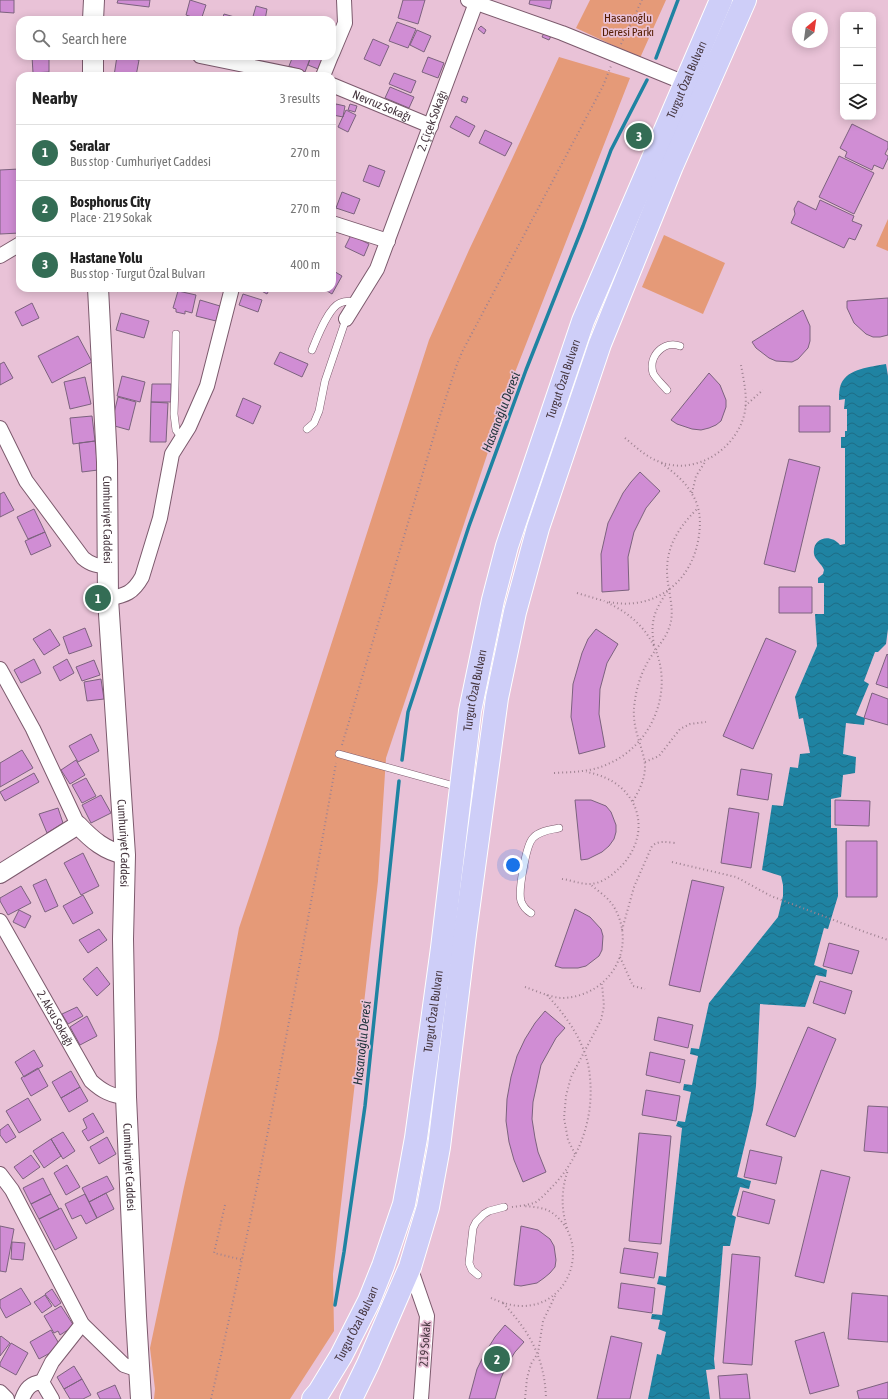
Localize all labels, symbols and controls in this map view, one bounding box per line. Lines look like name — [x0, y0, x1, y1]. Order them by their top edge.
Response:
park label: Hasanoğlu Deresi Parkı — [602, 11, 654, 39]
north arrow — [792, 12, 828, 48]
map controls — [840, 12, 876, 120]
button: + — [840, 12, 876, 48]
search box — [16, 16, 336, 60]
icon: search — [30, 27, 52, 49]
text: Search here — [62, 30, 127, 47]
street label: Turgut Özal Bulvarı — [664, 39, 709, 121]
button: − — [840, 48, 876, 84]
button: layers — [840, 84, 876, 120]
street label: Nevruz Sokağı — [350, 87, 413, 124]
text: Nearby — [32, 88, 78, 108]
street label: 2. Çiçek Sokağı — [414, 88, 450, 153]
text: 3 results — [280, 91, 320, 106]
pin: 3 — [626, 121, 652, 151]
text: Seralar — [70, 137, 110, 154]
text: 1 — [42, 145, 48, 160]
text: 270 m — [291, 145, 320, 160]
text: Bus stop · Cumhuriyet Caddesi — [70, 154, 211, 169]
text: Bosphorus City — [70, 193, 151, 210]
text: 2 — [42, 201, 48, 216]
text: 270 m — [291, 201, 320, 216]
text: Place · 219 Sokak — [70, 210, 152, 225]
text: Hastane Yolu — [70, 249, 142, 266]
text: 3 — [42, 257, 48, 272]
text: 400 m — [291, 257, 320, 272]
text: Bus stop · Turgut Özal Bulvarı — [70, 266, 205, 281]
street label: Turgut Özal Bulvarı — [543, 338, 583, 421]
water label: Hasanoğlu Deresi — [479, 370, 523, 454]
street label: Cumhuriyet Caddesi — [100, 476, 115, 564]
pin: 1 — [85, 583, 111, 613]
street label: Turgut Özal Bulvarı — [461, 648, 490, 732]
street label: Cumhuriyet Caddesi — [114, 799, 132, 887]
your location — [503, 855, 523, 875]
street label: Turgut Özal Bulvarı — [421, 970, 446, 1054]
street label: 2. Aksu Sokağı — [34, 988, 77, 1049]
water label: Hasanoğlu Deresi — [350, 1000, 374, 1086]
street label: Cumhuriyet Caddesi — [120, 1123, 138, 1211]
street label: Turgut Özal Bulvarı — [332, 1284, 381, 1365]
street label: 219 Sokak — [416, 1320, 434, 1367]
pin: 2 — [484, 1344, 510, 1374]

